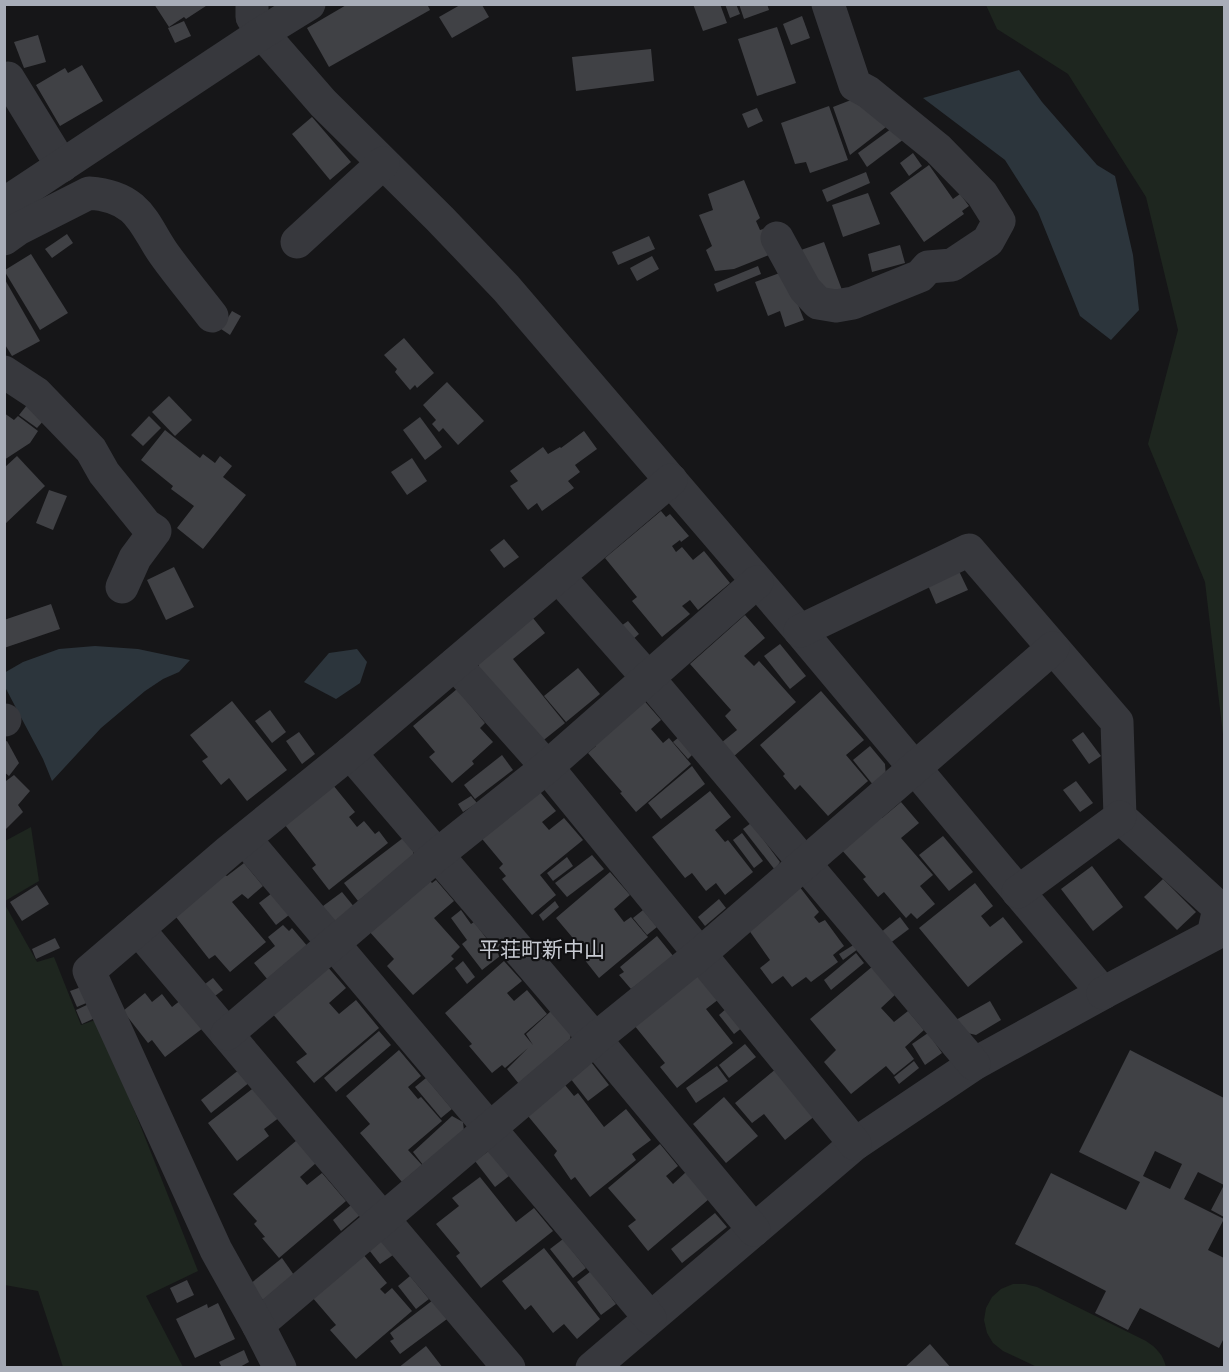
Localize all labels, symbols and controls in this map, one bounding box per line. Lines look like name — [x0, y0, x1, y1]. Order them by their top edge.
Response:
district label: 平荘町新中山 — [479, 937, 605, 962]

